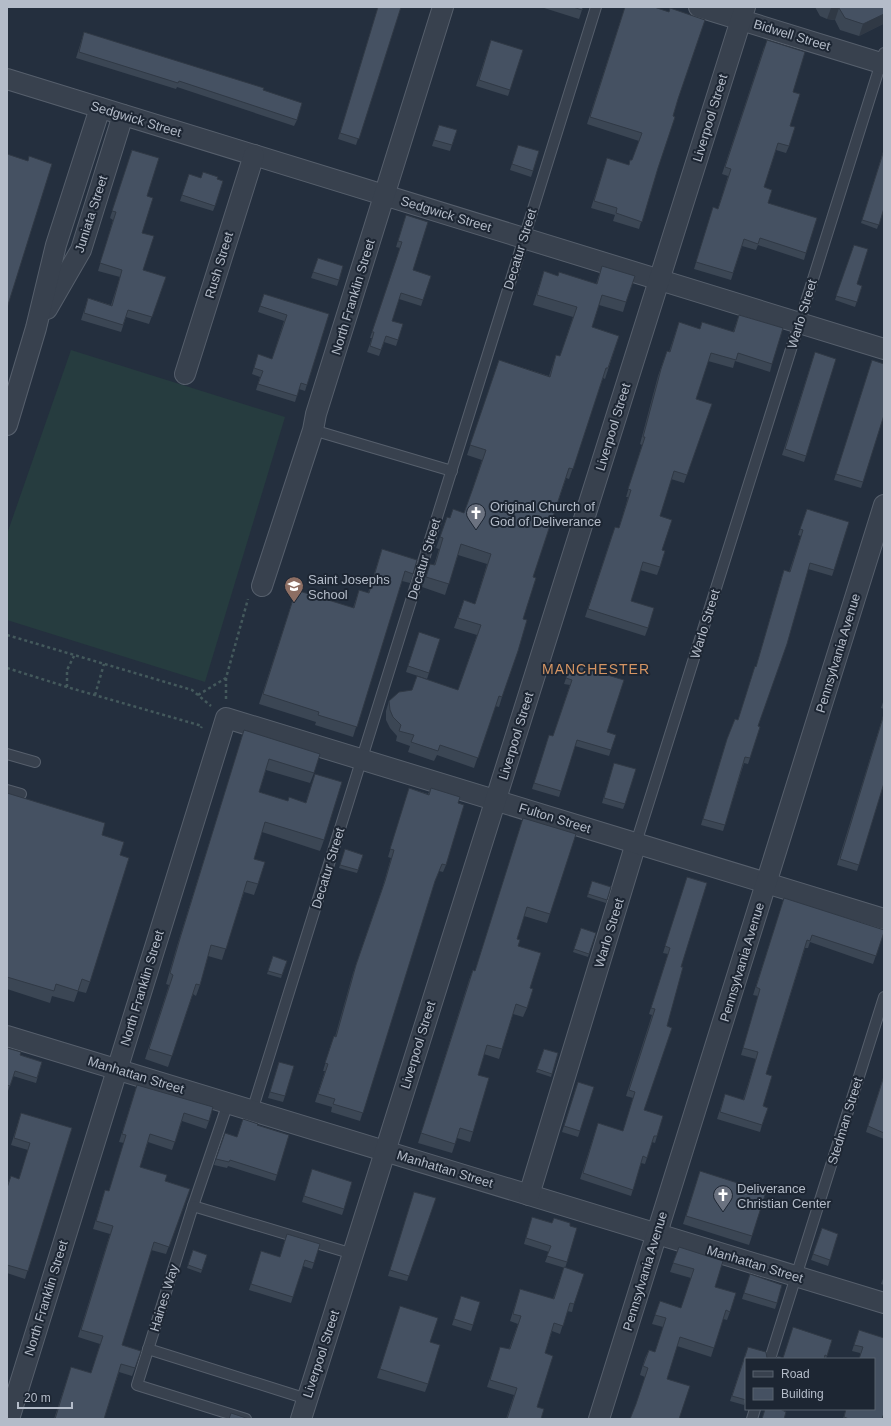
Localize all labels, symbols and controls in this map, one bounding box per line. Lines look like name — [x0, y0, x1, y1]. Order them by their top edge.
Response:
street label: Bidwell Street — [752, 16, 833, 54]
street label: Liverpool Street — [690, 72, 731, 164]
street label: Sedgwick Street — [89, 98, 183, 140]
street label: Juniata Street — [71, 173, 111, 254]
street label: Sedgwick Street — [399, 193, 493, 235]
street label: Decatur Street — [501, 206, 540, 291]
street label: Rush Street — [202, 230, 236, 300]
street label: North Franklin Street — [328, 237, 378, 357]
street label: Warlo Street — [784, 277, 820, 351]
street label: Liverpool Street — [593, 381, 634, 473]
place label: Original Church of God of Deliverance — [490, 499, 601, 529]
church icon: Original Church of God of Deliverance — [465, 502, 487, 530]
street label: Decatur Street — [405, 516, 444, 601]
place label: Saint Josephs School — [308, 572, 390, 602]
school or university icon: Saint Josephs School — [283, 575, 305, 603]
street label: Warlo Street — [687, 587, 723, 661]
street label: Pennsylvania Avenue — [813, 591, 863, 715]
district label: MANCHESTER — [542, 661, 650, 677]
street label: Liverpool Street — [496, 690, 537, 782]
street label: Fulton Street — [517, 800, 593, 836]
street label: Decatur Street — [309, 825, 348, 910]
street label: Warlo Street — [591, 896, 627, 970]
street label: Pennsylvania Avenue — [717, 900, 767, 1024]
street label: North Franklin Street — [117, 928, 167, 1048]
street label: Liverpool Street — [398, 999, 439, 1091]
street label: Manhattan Street — [86, 1053, 186, 1097]
street label: Stedman Street — [825, 1075, 865, 1166]
street label: Manhattan Street — [395, 1147, 495, 1191]
place label: Deliverance Christian Center — [737, 1181, 832, 1211]
church icon: Deliverance Christian Center — [712, 1184, 734, 1212]
street label: Pennsylvania Avenue — [620, 1209, 670, 1333]
street label: North Franklin Street — [21, 1238, 71, 1358]
street label: Manhattan Street — [705, 1242, 805, 1286]
street label: Haines Way — [147, 1262, 181, 1333]
street label: Liverpool Street — [300, 1308, 342, 1400]
legend — [745, 1358, 875, 1410]
text: Road — [781, 1367, 810, 1381]
scale bar — [18, 1384, 72, 1410]
text: Building — [781, 1387, 824, 1401]
text: 20 m — [24, 1391, 51, 1405]

